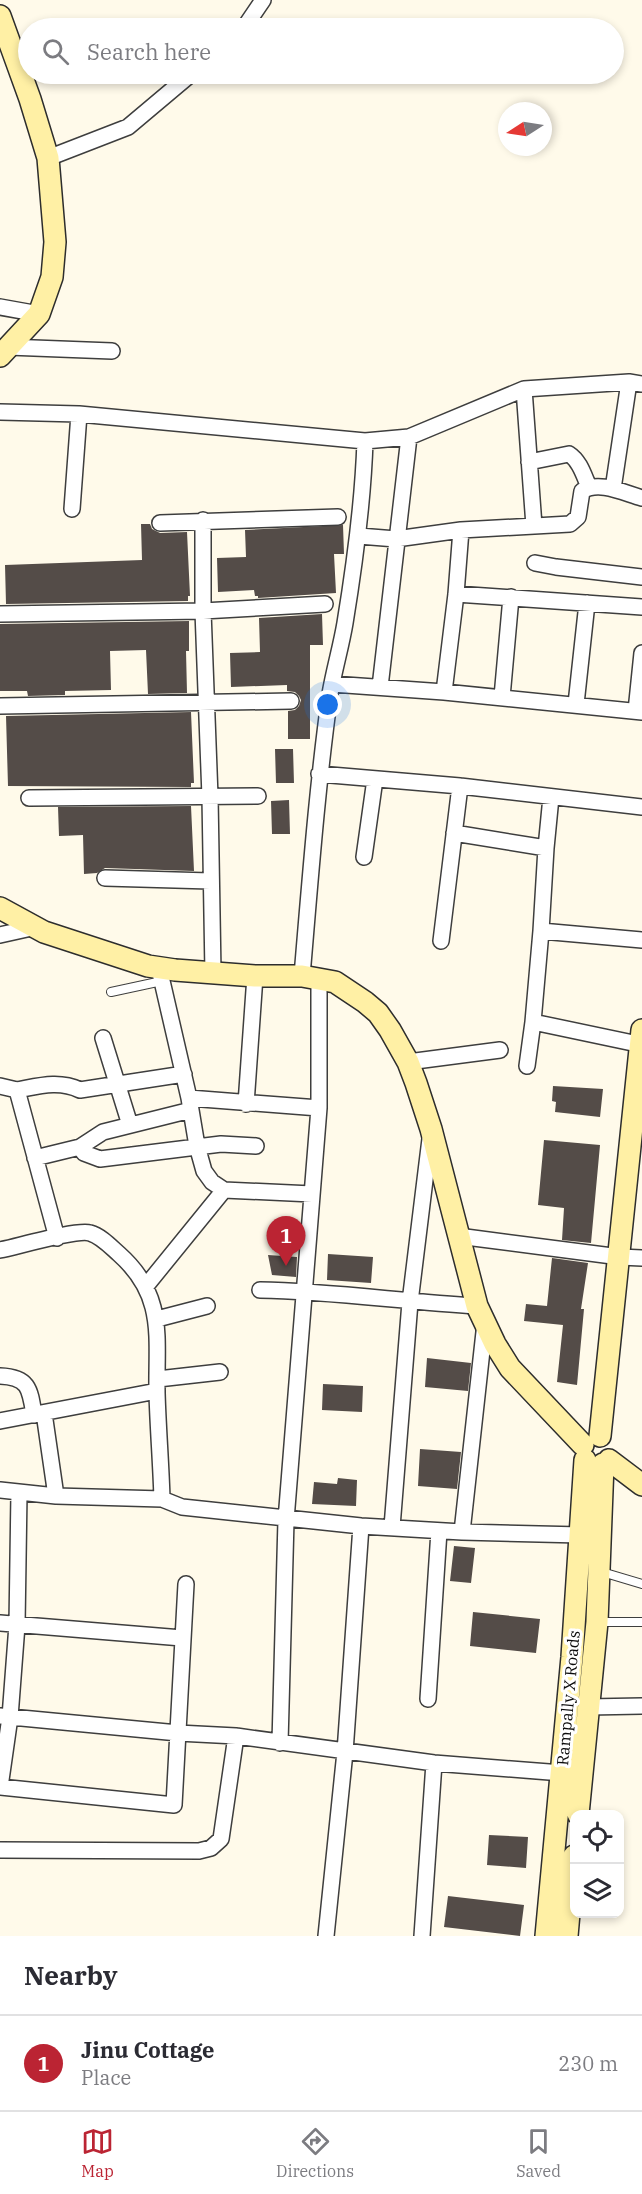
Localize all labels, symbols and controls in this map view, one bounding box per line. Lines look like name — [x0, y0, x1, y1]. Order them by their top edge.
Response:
search box — [18, 18, 624, 84]
icon: search — [39, 35, 72, 68]
text: Search here — [87, 37, 211, 66]
north arrow — [498, 102, 552, 156]
your location — [313, 690, 342, 719]
pin: 1 — [266, 1216, 306, 1266]
street label: Rampally X Roads — [552, 1630, 584, 1766]
map controls — [570, 1810, 624, 1918]
button: locate — [570, 1810, 624, 1864]
button: layers — [570, 1864, 624, 1918]
text: Nearby — [24, 1958, 118, 1992]
text: Jinu Cottage — [81, 2035, 214, 2064]
text: 1 — [38, 2050, 50, 2077]
text: 230 m — [558, 2050, 618, 2077]
text: Place — [81, 2064, 131, 2091]
tab: Map — [81, 2125, 114, 2181]
tab: Directions — [276, 2125, 354, 2181]
tab: Saved — [516, 2125, 561, 2181]

